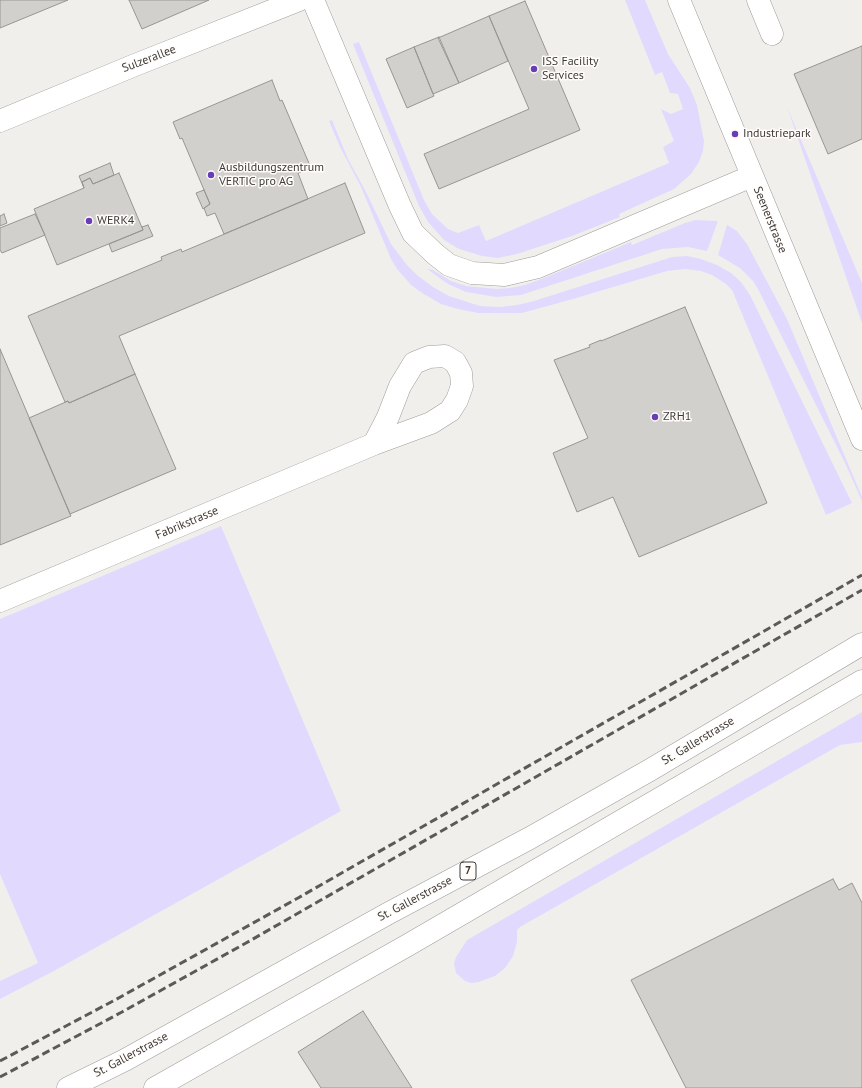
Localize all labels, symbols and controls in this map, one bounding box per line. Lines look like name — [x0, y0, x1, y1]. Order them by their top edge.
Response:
street label: Sulzerallee — [120, 42, 178, 76]
place label: ISS Facility Services — [542, 55, 599, 83]
marker: ISS Facility Services — [529, 64, 539, 74]
place label: Industriepark — [743, 127, 811, 141]
marker: Industriepark — [730, 129, 740, 139]
place label: Ausbildungszentrum VERTIC pro AG — [219, 161, 324, 189]
marker: Ausbildungszentrum VERTIC pro AG — [206, 170, 216, 180]
street label: Seenerstrasse — [750, 185, 790, 255]
place label: WERK4 — [97, 214, 134, 228]
marker: WERK4 — [84, 216, 94, 226]
place label: ZRH1 — [663, 410, 691, 424]
marker: ZRH1 — [650, 412, 660, 422]
street label: Fabrikstrasse — [153, 503, 221, 543]
street label: St. Gallerstrasse — [659, 714, 737, 768]
road number: 7 — [460, 862, 476, 880]
street label: St. Gallerstrasse — [375, 873, 455, 925]
street label: St. Gallerstrasse — [91, 1029, 171, 1081]

